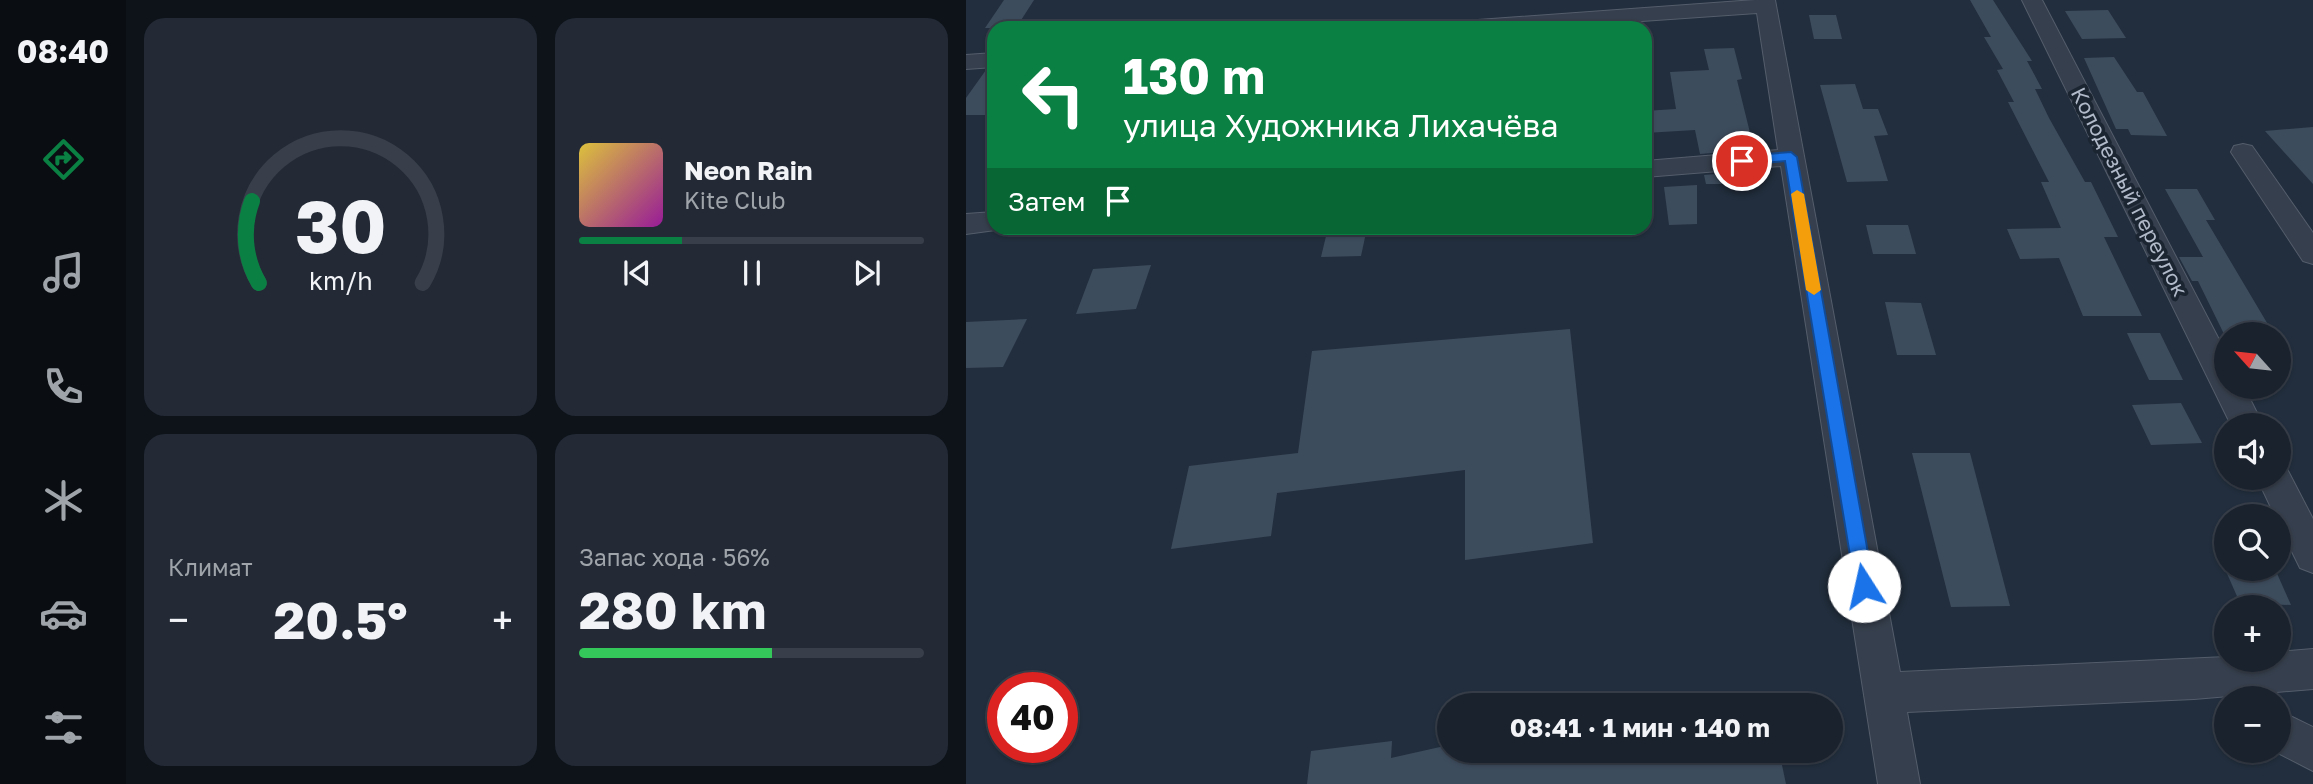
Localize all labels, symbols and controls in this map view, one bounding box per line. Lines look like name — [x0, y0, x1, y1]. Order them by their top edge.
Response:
text: 08:40 — [17, 32, 109, 70]
text: 130 m — [1123, 46, 1265, 105]
icon: left — [1008, 49, 1099, 140]
street label: Колодезный переулок — [2066, 83, 2194, 300]
text: улица Художника Лихачёва — [1123, 106, 1559, 144]
pin — [1712, 131, 1772, 191]
icon: directions — [39, 135, 88, 184]
icon: arrive — [1723, 142, 1761, 180]
text: Neon Rain — [684, 155, 813, 186]
icon: arrive — [1099, 182, 1137, 220]
text: 30 — [295, 183, 386, 270]
text: Kite Club — [684, 186, 785, 214]
text: Затем — [1008, 186, 1085, 217]
icon: music — [39, 248, 88, 297]
icon: previous — [618, 254, 656, 292]
icon: pause — [733, 254, 771, 292]
icon: next — [848, 254, 886, 292]
text: km/h — [309, 265, 372, 296]
north arrow — [2214, 322, 2291, 399]
map controls — [2214, 322, 2291, 763]
icon: phone — [39, 362, 88, 411]
button: sound — [2214, 413, 2291, 490]
icon: climate — [39, 476, 88, 525]
button: search — [2214, 504, 2291, 581]
text: Запас хода · 56% — [579, 543, 770, 571]
position arrow — [1827, 549, 1901, 623]
text: Климат — [168, 553, 253, 581]
text: 280 km — [579, 578, 766, 640]
text: 20.5° — [273, 588, 408, 650]
icon: car — [39, 589, 88, 638]
button: + — [2214, 595, 2291, 672]
text: − — [168, 597, 189, 642]
text: + — [492, 597, 513, 642]
speed limit sign: 40 — [987, 672, 1078, 763]
button: − — [2214, 686, 2291, 763]
icon: filters — [39, 703, 88, 752]
text: 08:41 · 1 мин · 140 m — [1510, 712, 1770, 743]

